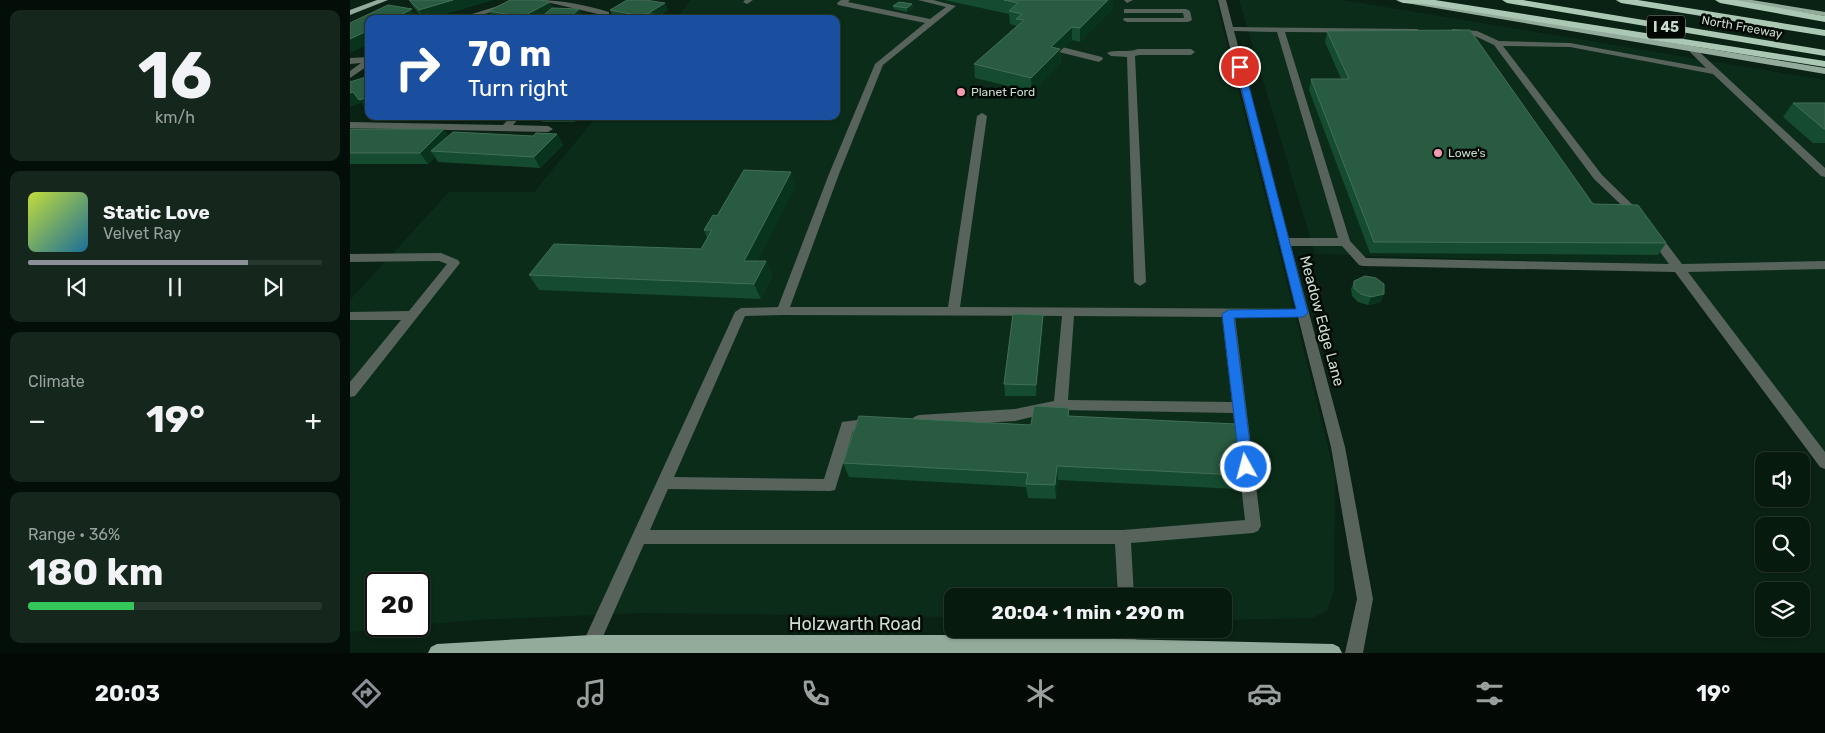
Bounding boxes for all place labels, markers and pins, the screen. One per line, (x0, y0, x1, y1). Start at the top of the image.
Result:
pin (1219, 46, 1261, 88)
place label: Planet Ford (971, 85, 1035, 99)
marker: Planet Ford (955, 86, 967, 98)
place label: Lowe's (1448, 146, 1486, 160)
marker: Lowe's (1432, 147, 1444, 159)

